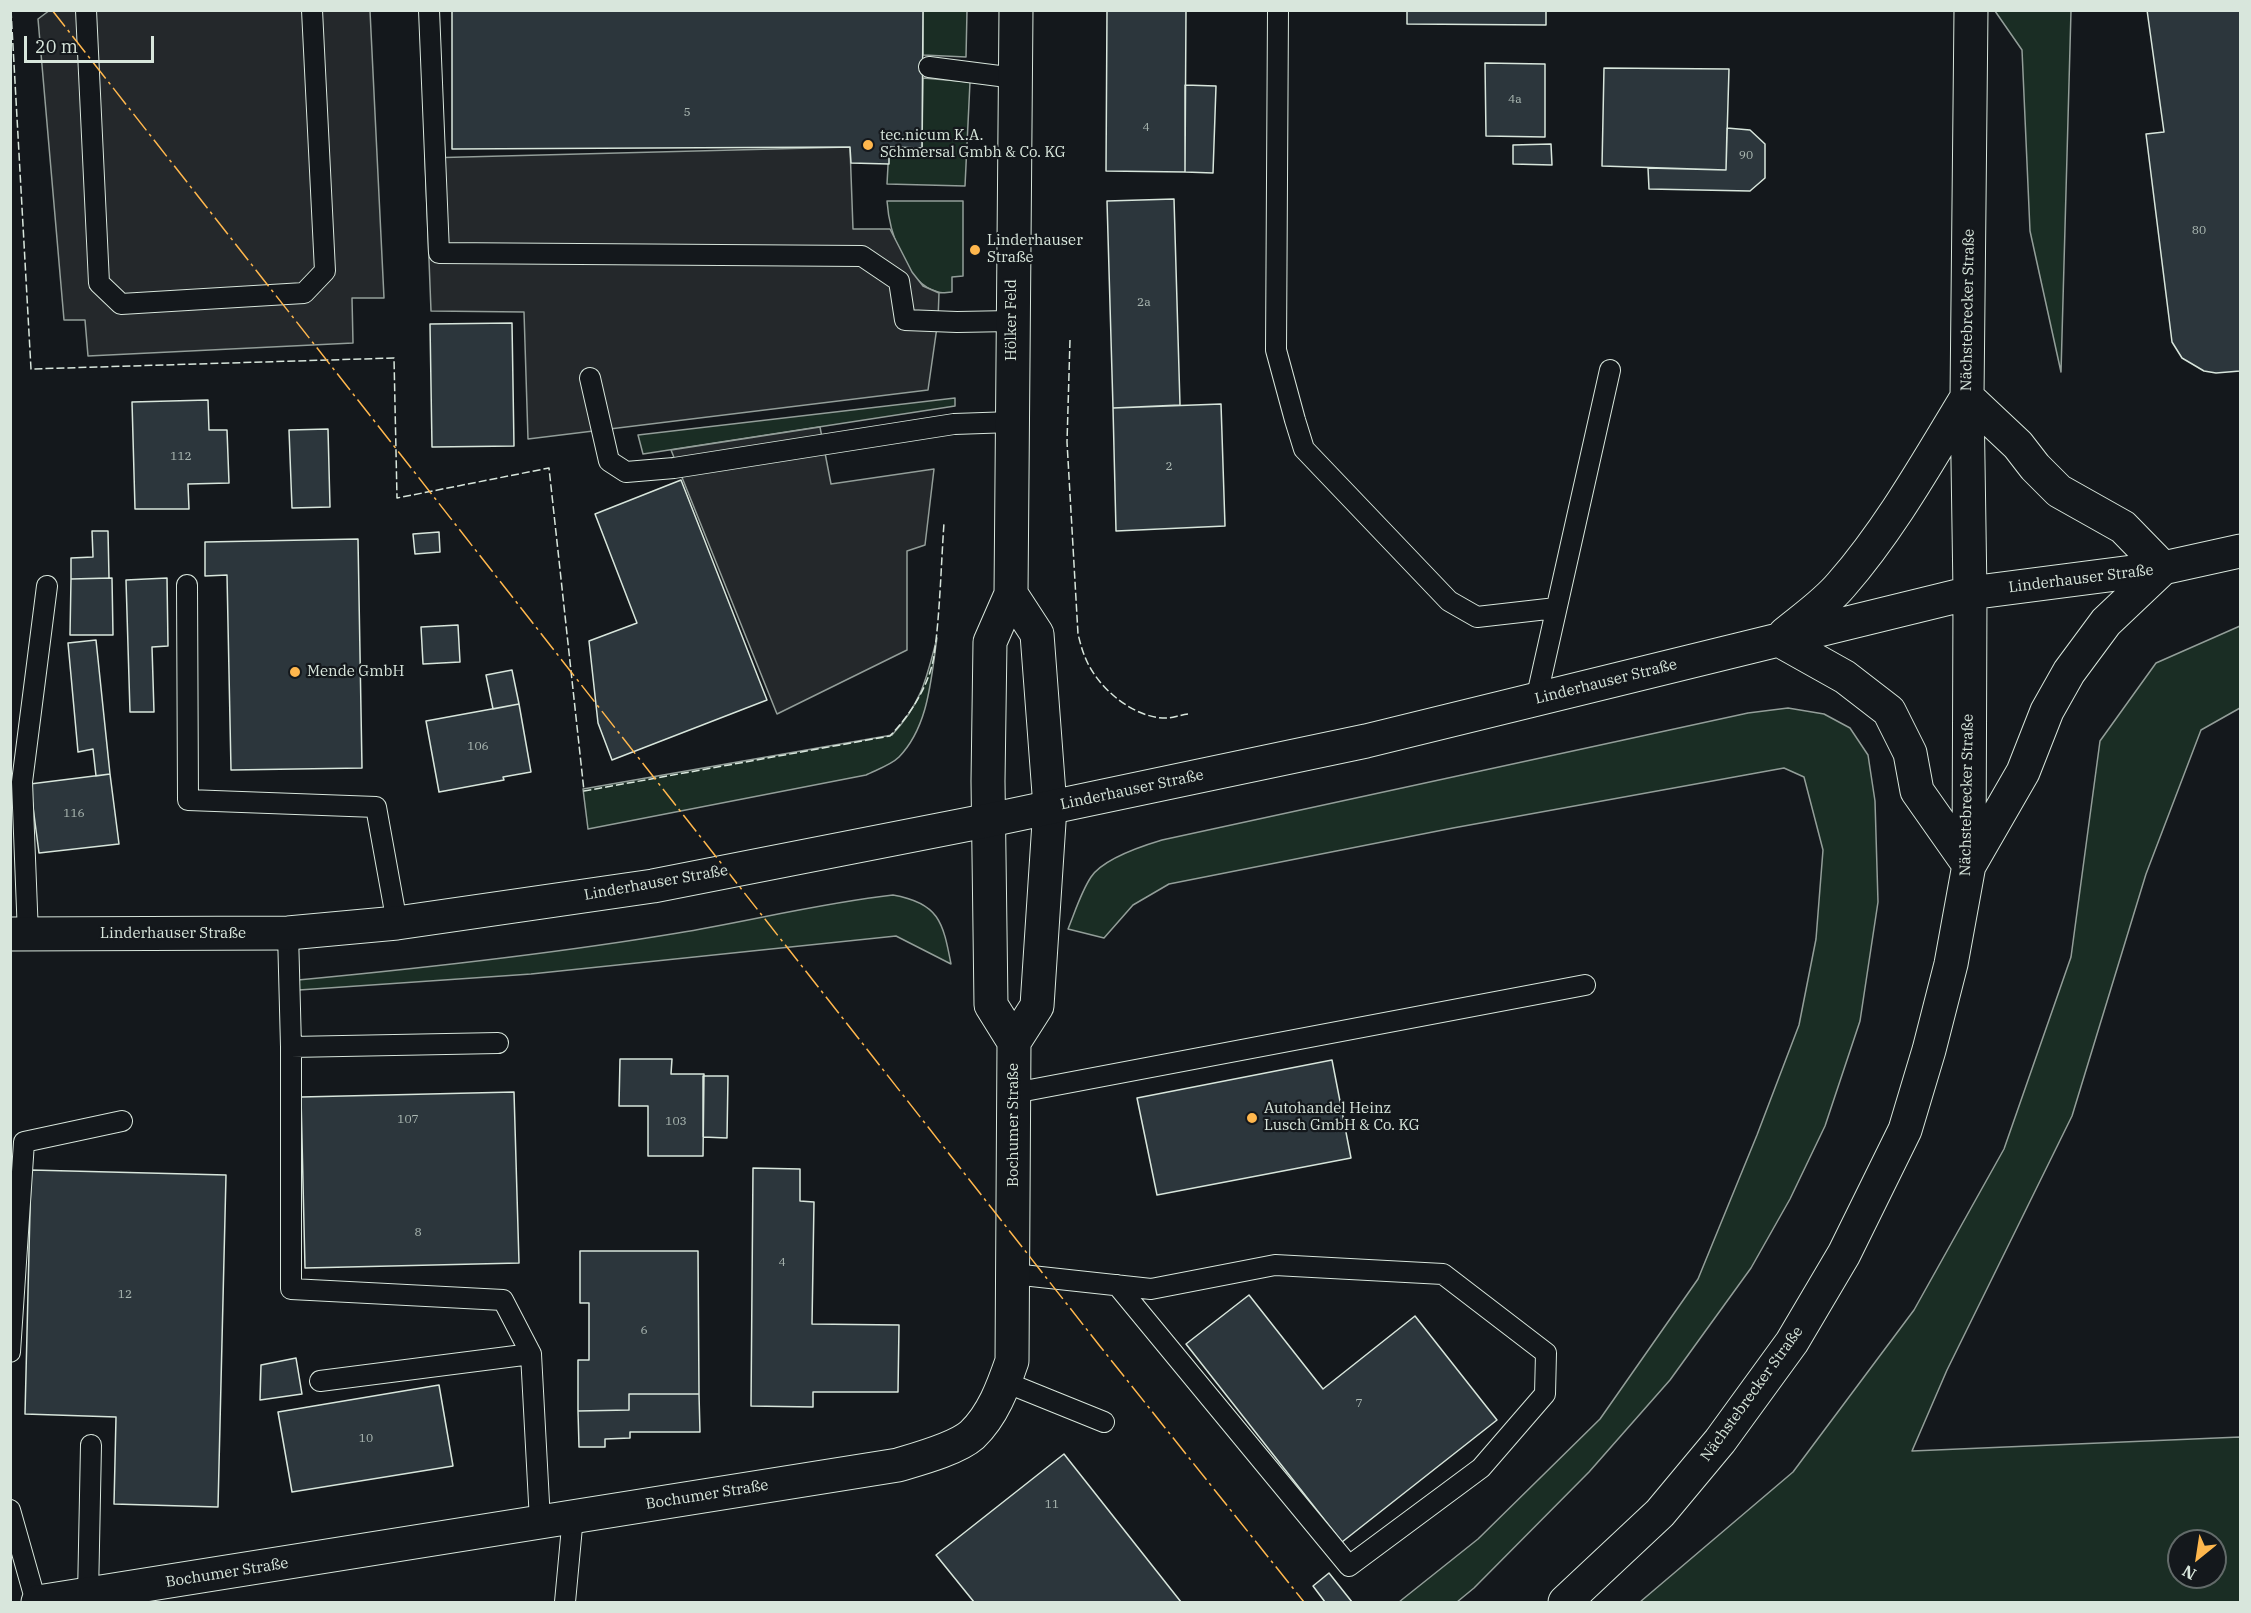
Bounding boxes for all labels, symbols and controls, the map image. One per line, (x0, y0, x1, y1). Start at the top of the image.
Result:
scale bar (27, 24, 158, 62)
text: 20 m (35, 35, 78, 58)
house number: 4a (1508, 93, 1522, 107)
house number: 5 (683, 106, 691, 120)
house number: 4 (1142, 121, 1150, 135)
place label: tec.nicum K.A. Schmersal Gmbh & Co. KG (880, 127, 1066, 162)
marker: tec.nicum K.A. Schmersal Gmbh & Co. KG (861, 138, 875, 152)
house number: 90 (1739, 149, 1753, 163)
house number: 80 (2192, 224, 2206, 238)
street label: Nächstebrecker Straße (1958, 229, 1978, 391)
place label: Linderhauser Straße (987, 232, 1083, 267)
marker: Linderhauser Straße (968, 243, 982, 257)
street label: Hölker Feld (1003, 279, 1021, 361)
house number: 2a (1137, 296, 1151, 310)
house number: 112 (170, 450, 192, 464)
house number: 2 (1165, 460, 1173, 474)
street label: Linderhauser Straße (2008, 561, 2154, 597)
street label: Linderhauser Straße (1533, 656, 1679, 708)
place label: Mende GmbH (307, 663, 404, 681)
marker: Mende GmbH (288, 665, 302, 679)
street label: Nächstebrecker Straße (1957, 714, 1977, 876)
house number: 106 (467, 740, 489, 754)
street label: Linderhauser Straße (1059, 766, 1205, 814)
house number: 116 (63, 807, 85, 821)
street label: Linderhauser Straße (583, 861, 729, 905)
street label: Linderhauser Straße (100, 925, 246, 943)
street label: Bochumer Straße (1005, 1063, 1023, 1187)
place label: Autohandel Heinz Lusch GmbH & Co. KG (1264, 1100, 1420, 1135)
marker: Autohandel Heinz Lusch GmbH & Co. KG (1245, 1111, 1259, 1125)
house number: 107 (397, 1113, 419, 1127)
house number: 103 (665, 1115, 687, 1129)
house number: 8 (414, 1226, 422, 1240)
house number: 4 (778, 1256, 786, 1270)
house number: 12 (118, 1288, 132, 1302)
street label: Nächstebrecker Straße (1697, 1323, 1807, 1465)
house number: 6 (640, 1324, 648, 1338)
house number: 7 (1355, 1397, 1363, 1411)
house number: 10 (359, 1432, 373, 1446)
street label: Bochumer Straße (644, 1476, 770, 1514)
house number: 11 (1045, 1498, 1059, 1512)
north arrow (2167, 1529, 2227, 1589)
street label: Bochumer Straße (164, 1554, 290, 1592)
text: N (2179, 1561, 2199, 1585)

